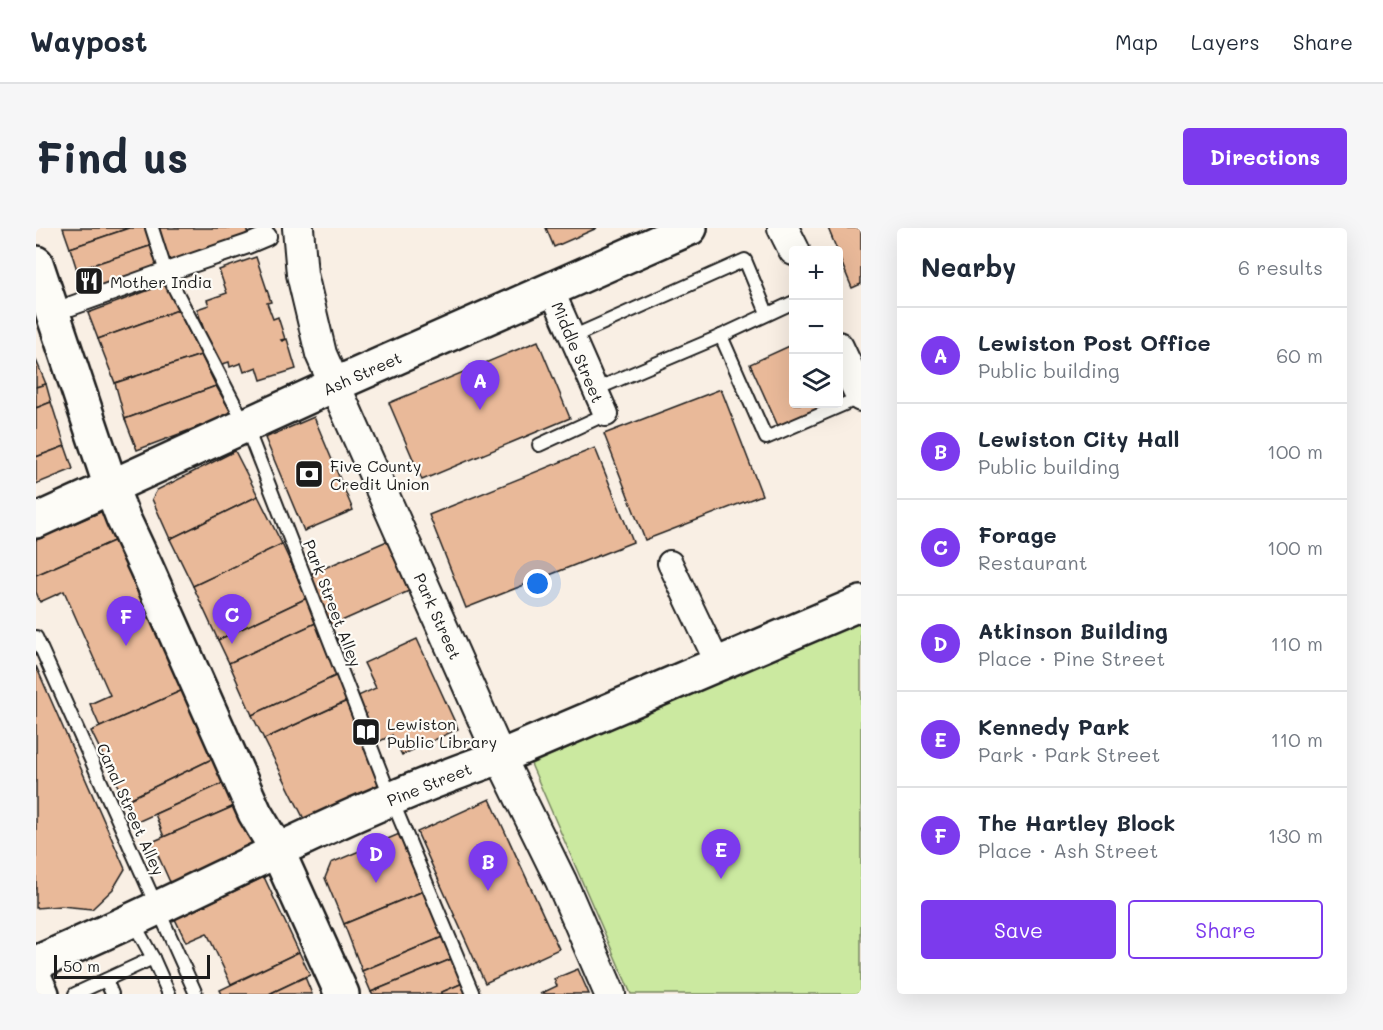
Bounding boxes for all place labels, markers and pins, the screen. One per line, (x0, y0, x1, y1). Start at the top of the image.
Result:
restaurant icon: Mother India (73, 265, 105, 297)
place label: Mother India (110, 271, 212, 292)
pin: A (460, 360, 500, 410)
place label: Five County Credit Union (330, 455, 429, 494)
bank icon: Five County Credit Union (293, 458, 325, 490)
pin: C (212, 594, 252, 644)
pin: F (106, 596, 146, 646)
place label: Lewiston Public Library (387, 713, 497, 752)
library icon: Lewiston Public Library (350, 716, 382, 748)
pin: E (702, 830, 740, 879)
pin: D (356, 834, 396, 883)
pin: B (468, 842, 508, 891)

